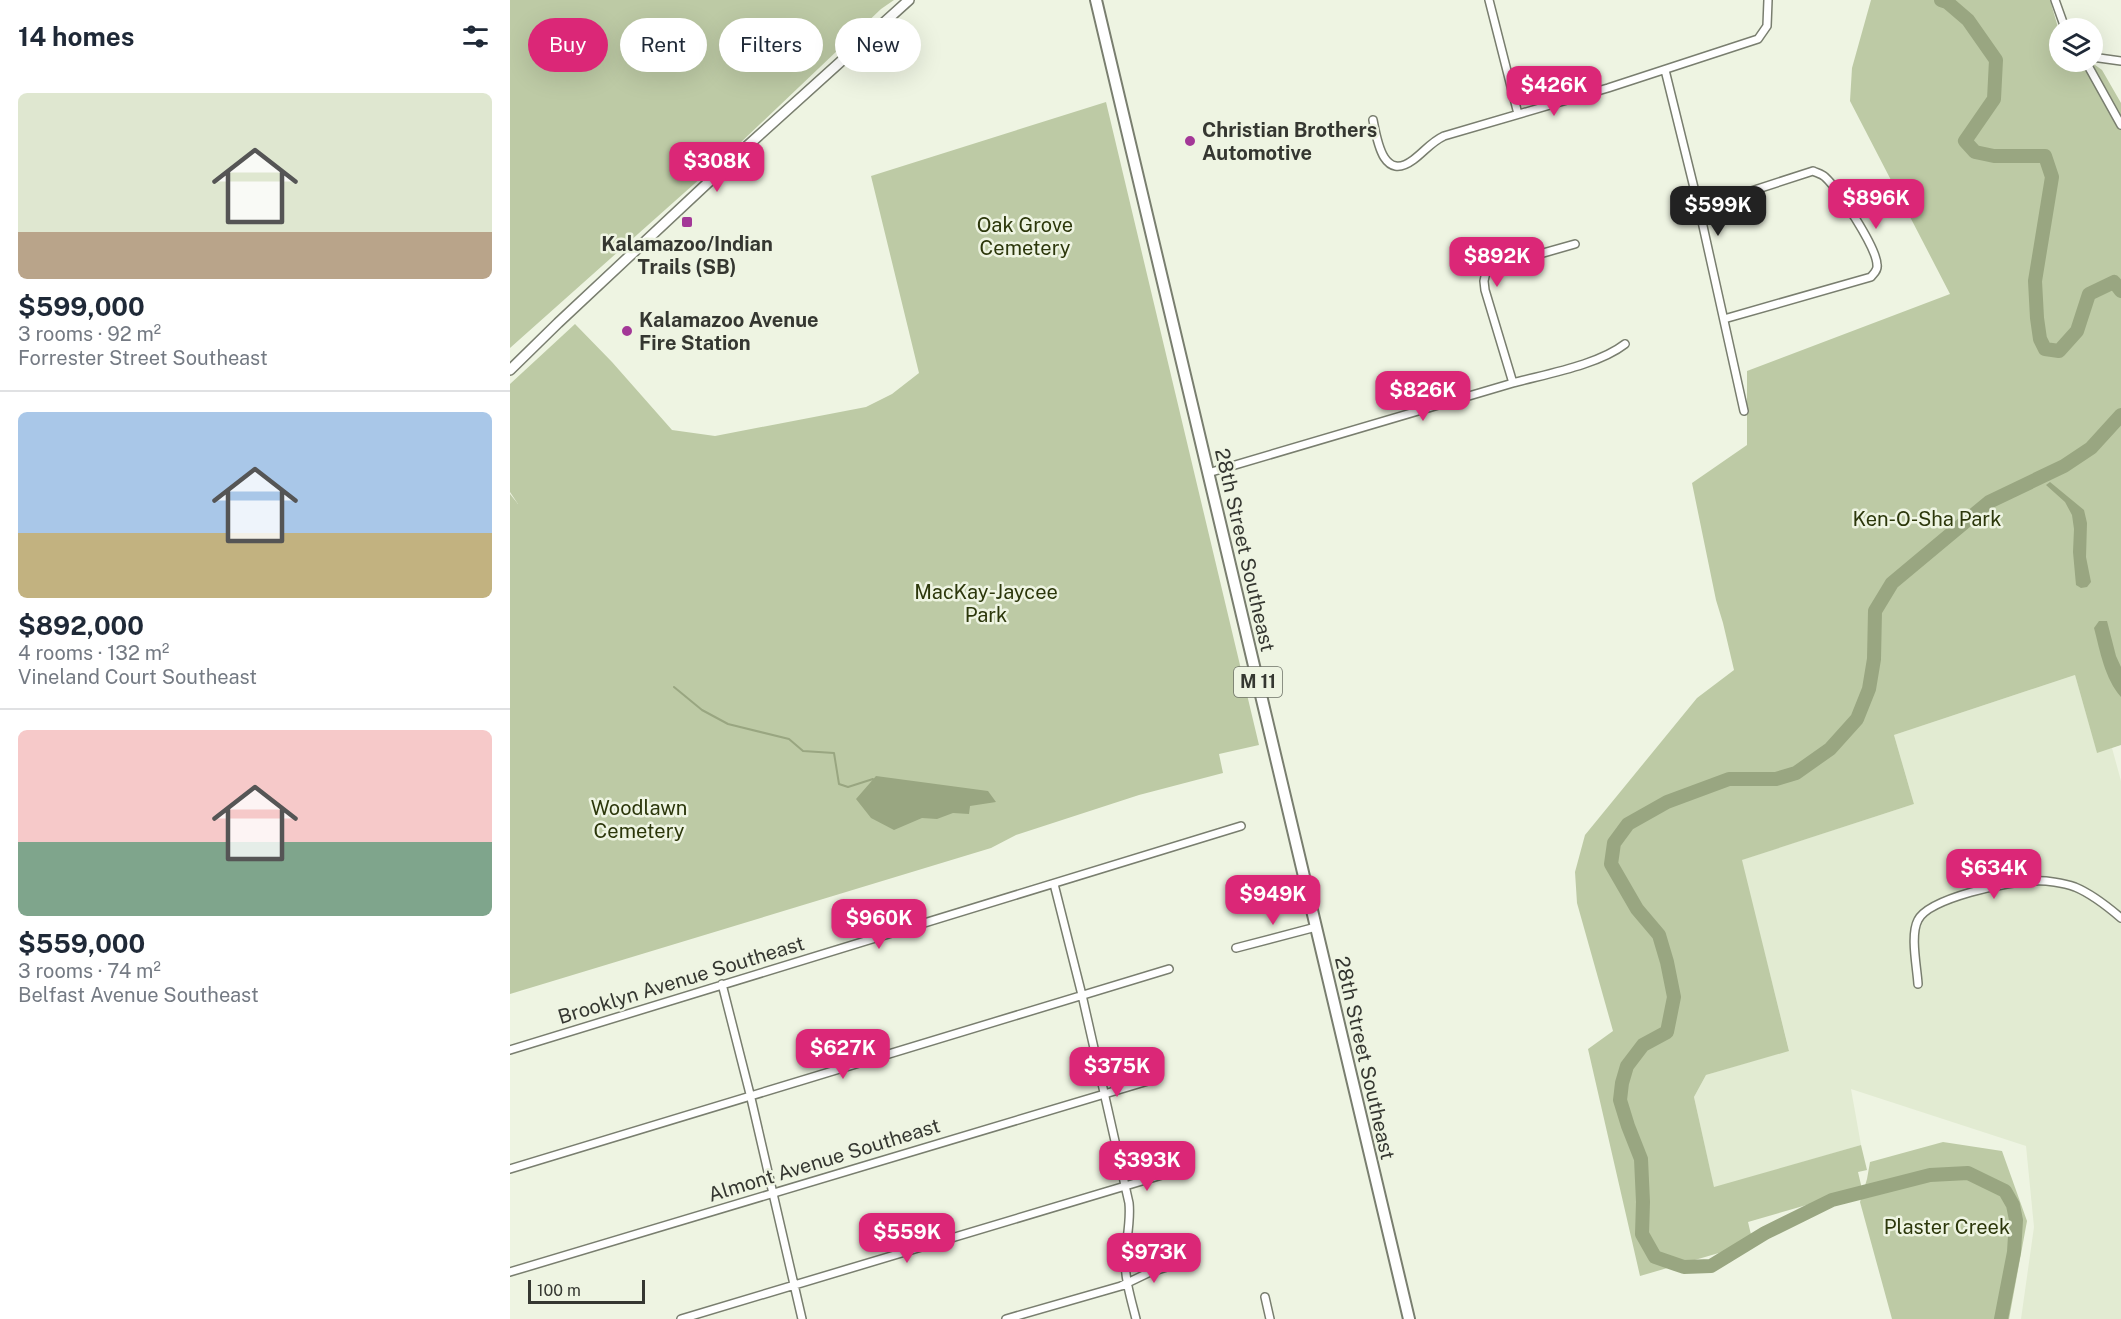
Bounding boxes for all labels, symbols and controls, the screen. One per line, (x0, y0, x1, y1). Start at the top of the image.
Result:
chip: Buy (528, 18, 608, 72)
chip: Rent (620, 18, 707, 72)
chip: Filters (719, 18, 823, 72)
chip: New (835, 18, 921, 72)
map controls (2049, 18, 2103, 72)
button: layers (2049, 18, 2103, 72)
icon: filters (459, 20, 492, 53)
text: 14 homes (18, 21, 134, 52)
pin: $426K (1512, 66, 1596, 117)
text: $426K (1521, 73, 1587, 97)
place label: Christian Brothers Automotive (1202, 118, 1377, 165)
icon: home (201, 132, 309, 240)
marker: Christian Brothers Automotive (1183, 134, 1197, 148)
pin: $308K (675, 142, 759, 193)
text: $308K (683, 149, 751, 173)
pin: $896K (1834, 179, 1918, 230)
pin: $599K (1676, 186, 1760, 237)
text: $896K (1842, 186, 1910, 210)
text: $599K (1684, 193, 1752, 217)
park label: Oak Grove Cemetery (977, 213, 1073, 260)
marker: Kalamazoo/Indian Trails (SB) (680, 215, 694, 229)
place label: Kalamazoo/Indian Trails (SB) (601, 232, 773, 279)
pin: $892K (1455, 237, 1539, 288)
text: $892K (1463, 244, 1531, 268)
text: $599,000 (18, 291, 145, 322)
place label: Kalamazoo Avenue Fire Station (639, 308, 819, 355)
text: 3 rooms · 92 m² (18, 322, 161, 346)
marker: Kalamazoo Avenue Fire Station (620, 324, 634, 338)
text: Forrester Street Southeast (18, 346, 268, 370)
pin: $826K (1381, 371, 1465, 422)
text: $826K (1389, 378, 1457, 402)
street label: 28th Street Southeast (1210, 446, 1280, 654)
icon: home (201, 451, 309, 559)
park label: Ken-O-Sha Park (1853, 507, 2001, 531)
park label: MacKay-Jaycee Park (914, 580, 1058, 627)
text: $892,000 (18, 610, 144, 641)
text: 4 rooms · 132 m² (18, 641, 169, 665)
text: Vineland Court Southeast (18, 665, 257, 689)
road number: M 11 (1234, 667, 1282, 697)
icon: home (201, 769, 309, 877)
park label: Woodlawn Cemetery (591, 796, 687, 843)
pin: $634K (1952, 849, 2036, 900)
text: $634K (1960, 856, 2028, 880)
pin: $949K (1231, 875, 1315, 926)
text: $949K (1239, 882, 1307, 906)
pin: $960K (837, 899, 921, 950)
text: $960K (845, 906, 913, 930)
text: $559,000 (18, 928, 145, 959)
street label: Brooklyn Avenue Southeast (555, 931, 807, 1029)
street label: 28th Street Southeast (1330, 954, 1400, 1162)
text: 3 rooms · 74 m² (18, 959, 161, 983)
text: Belfast Avenue Southeast (18, 983, 259, 1007)
pin: $627K (801, 1029, 885, 1080)
text: $627K (810, 1036, 876, 1060)
pin: $375K (1075, 1047, 1159, 1098)
text: $375K (1084, 1054, 1150, 1078)
street label: Almont Avenue Southeast (705, 1113, 943, 1207)
pin: $393K (1105, 1141, 1189, 1192)
text: $393K (1113, 1148, 1181, 1172)
pin: $559K (865, 1213, 949, 1264)
park label: Plaster Creek (1884, 1215, 2010, 1239)
text: $559K (873, 1220, 941, 1244)
pin: $973K (1112, 1233, 1196, 1284)
text: $973K (1121, 1240, 1187, 1264)
scale bar (528, 1277, 645, 1304)
text: 100 m (537, 1281, 581, 1300)

